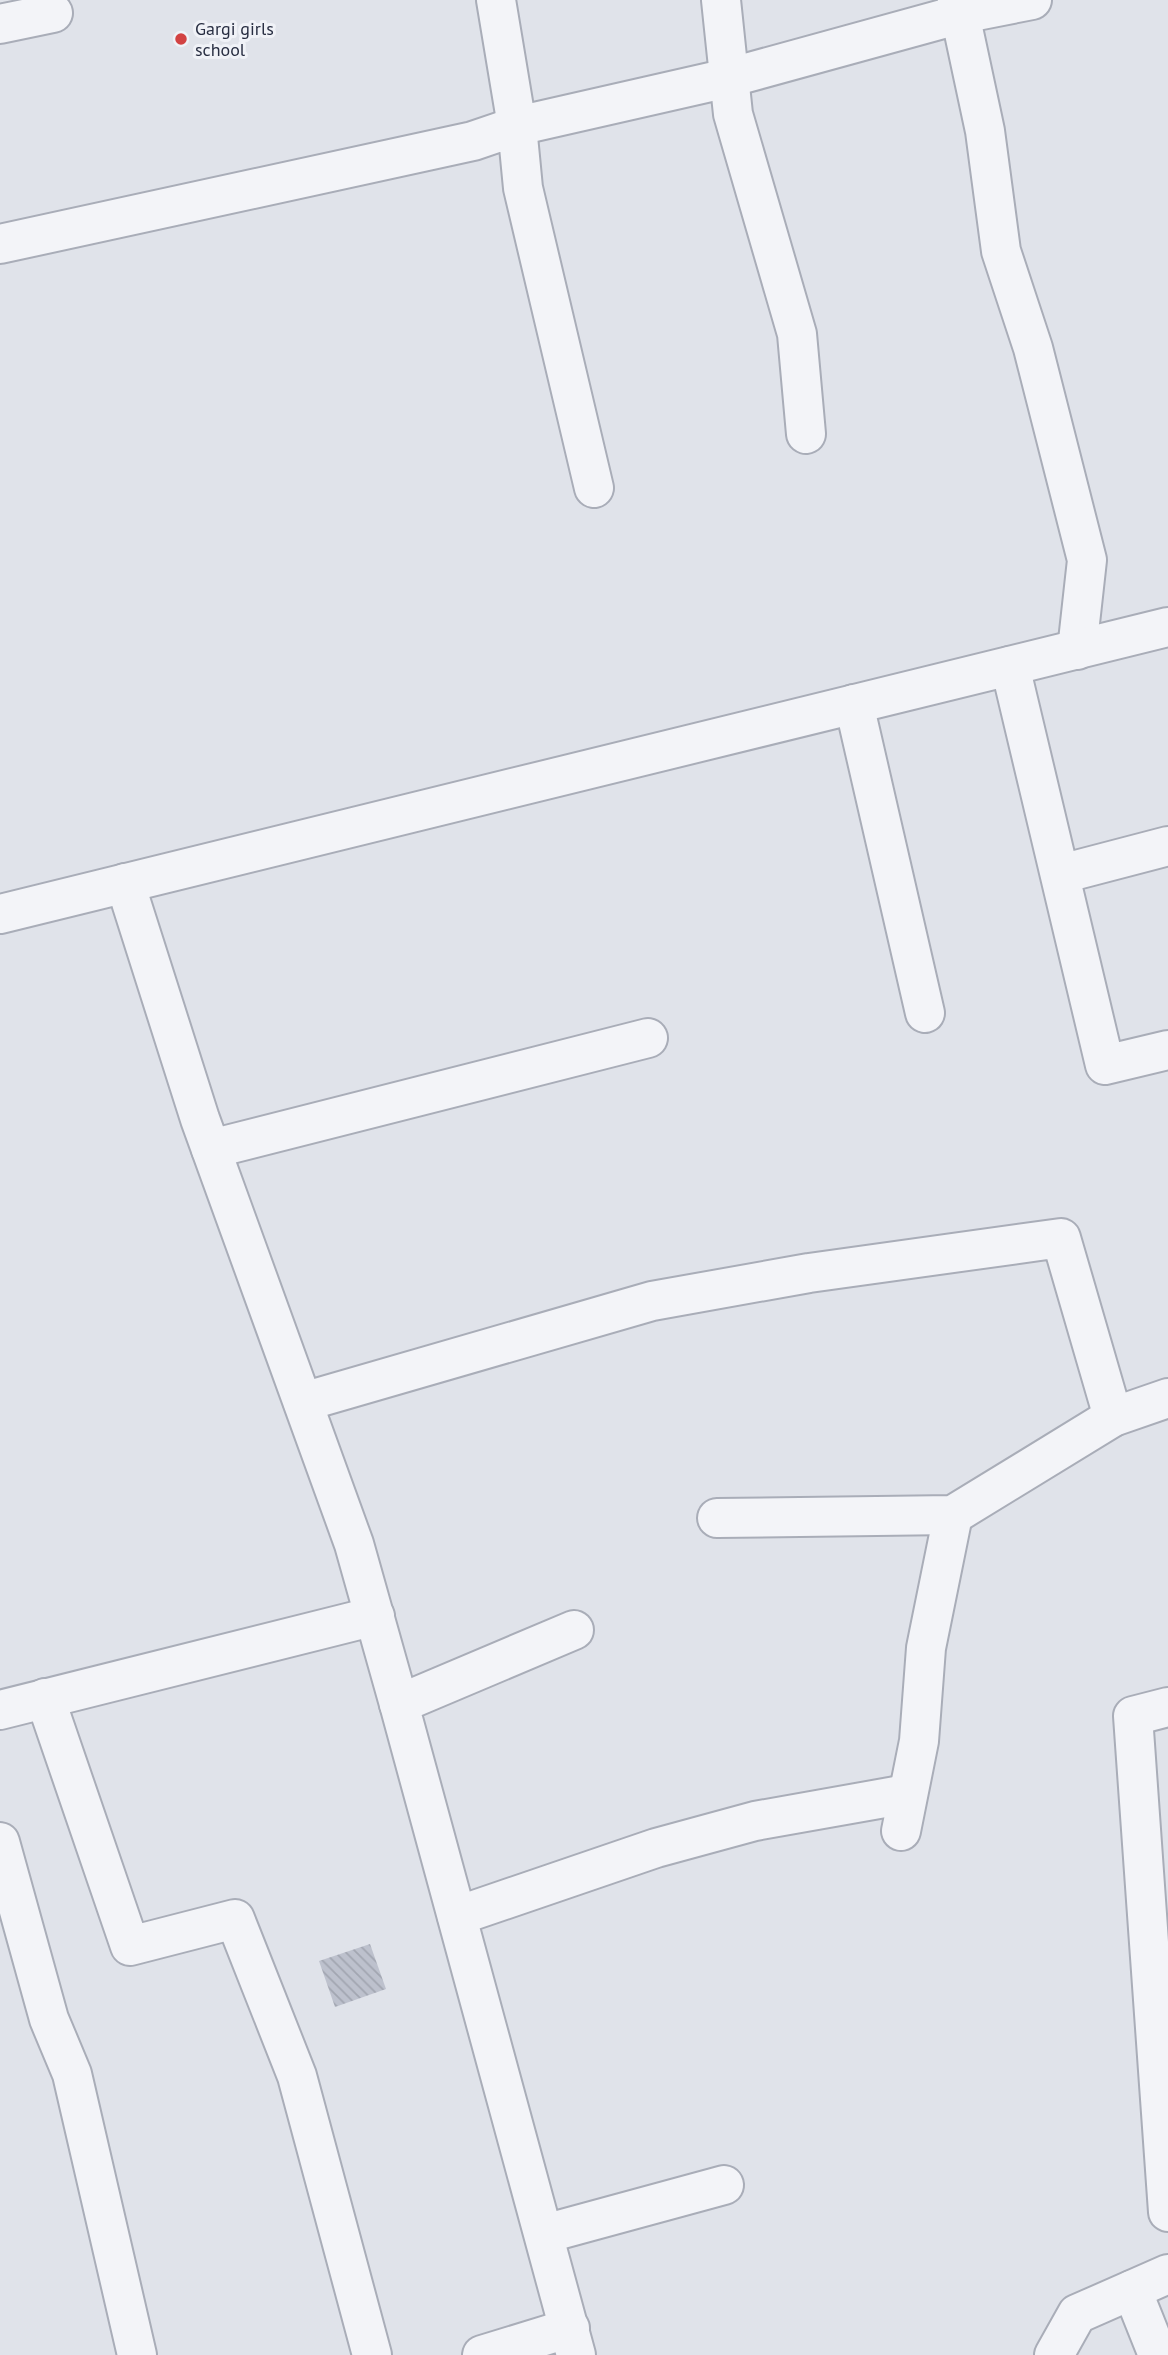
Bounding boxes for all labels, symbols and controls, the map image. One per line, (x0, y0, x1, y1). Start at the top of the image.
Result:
place label: Gargi girls school (195, 17, 274, 61)
marker: Gargi girls school (173, 31, 189, 47)

